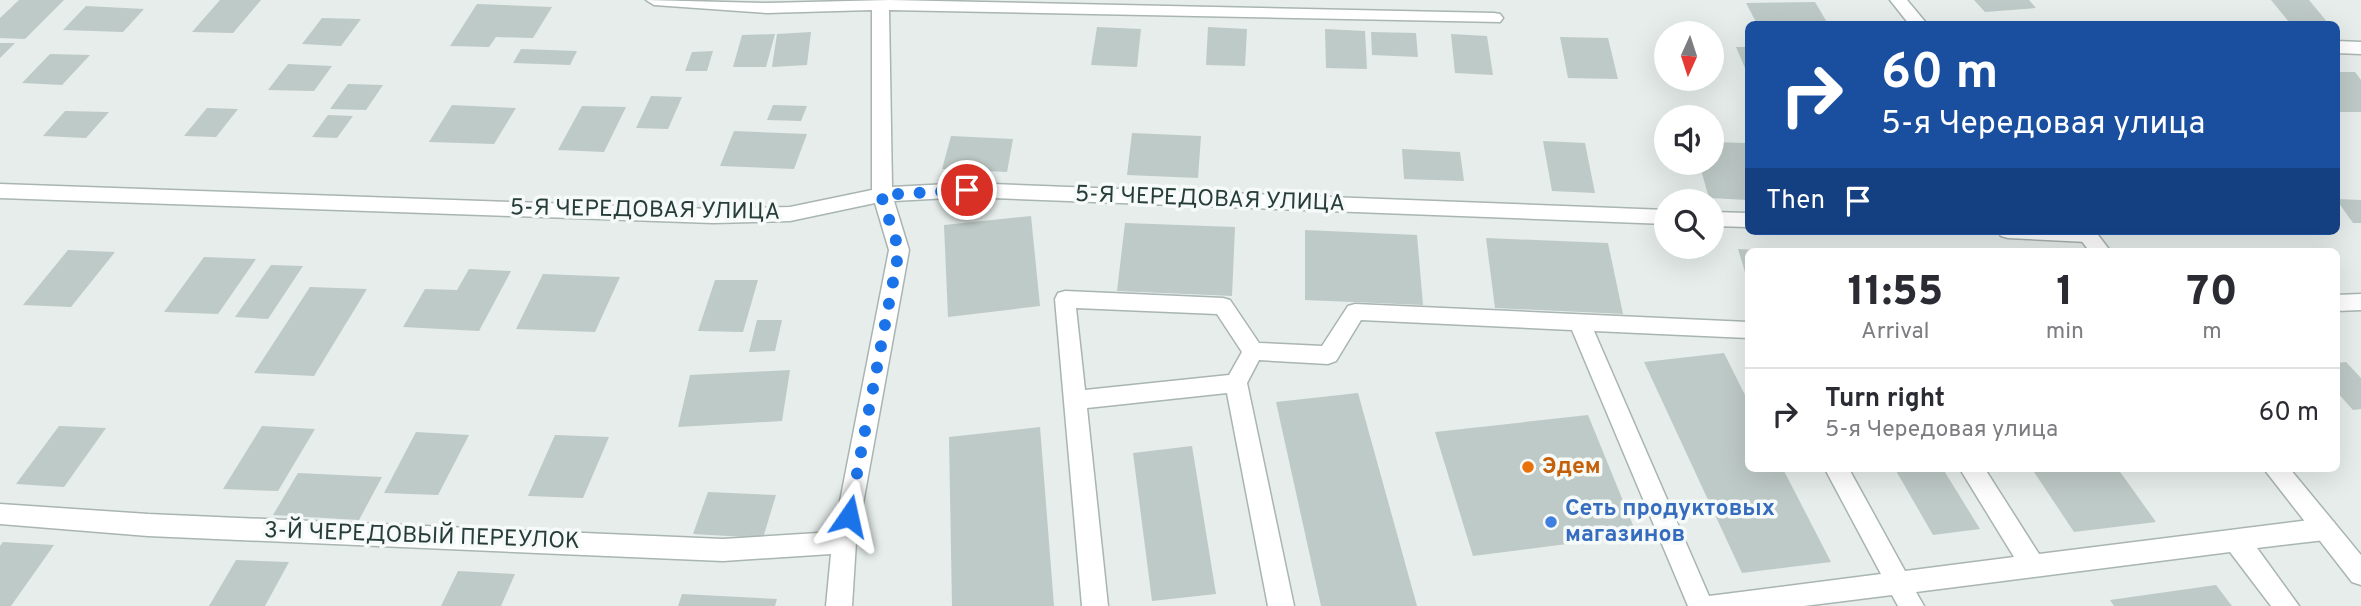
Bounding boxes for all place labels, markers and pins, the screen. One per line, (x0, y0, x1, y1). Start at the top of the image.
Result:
pin (937, 160, 997, 220)
place label: Эдем (1542, 453, 1601, 482)
marker: Эдем (1520, 459, 1536, 475)
place label: Сеть продуктовых магазинов (1565, 495, 1775, 550)
marker: Сеть продуктовых магазинов (1543, 514, 1559, 530)

